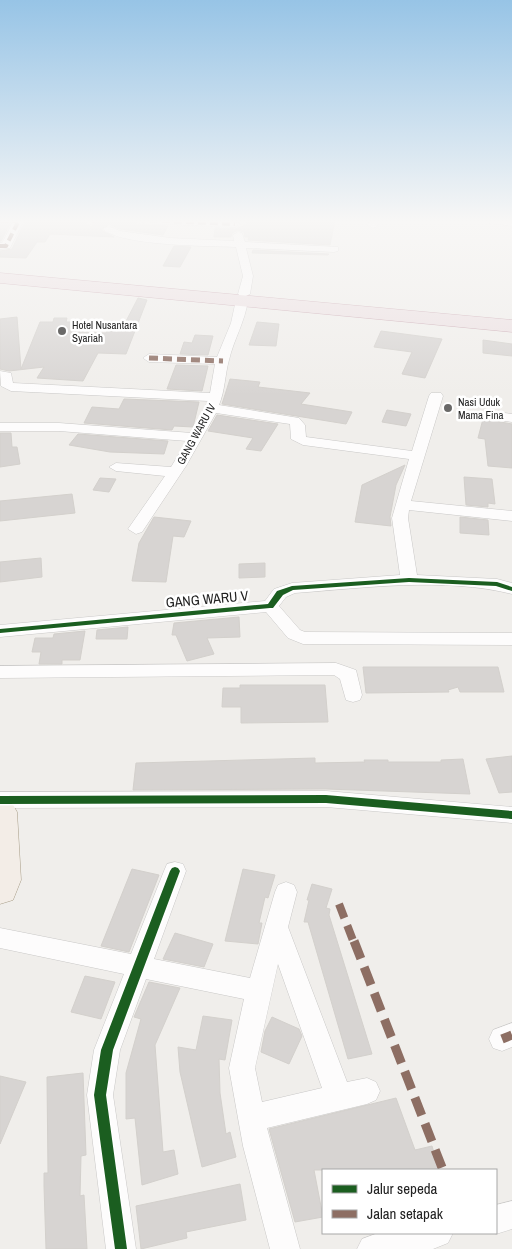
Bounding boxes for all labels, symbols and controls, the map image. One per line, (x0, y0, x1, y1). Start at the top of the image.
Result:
place label: Hotel Nusantara Syariah (72, 318, 137, 345)
marker: Hotel Nusantara Syariah (56, 325, 68, 337)
place label: Nasi Uduk Mama Fina (458, 395, 504, 422)
street label: GANG WARU IV (174, 401, 218, 467)
marker: Nasi Uduk Mama Fina (442, 402, 454, 414)
street label: GANG WARU V (165, 586, 249, 612)
legend (322, 1169, 497, 1234)
text: Jalur sepeda (367, 1178, 438, 1199)
text: Jalan setapak (367, 1203, 444, 1224)

